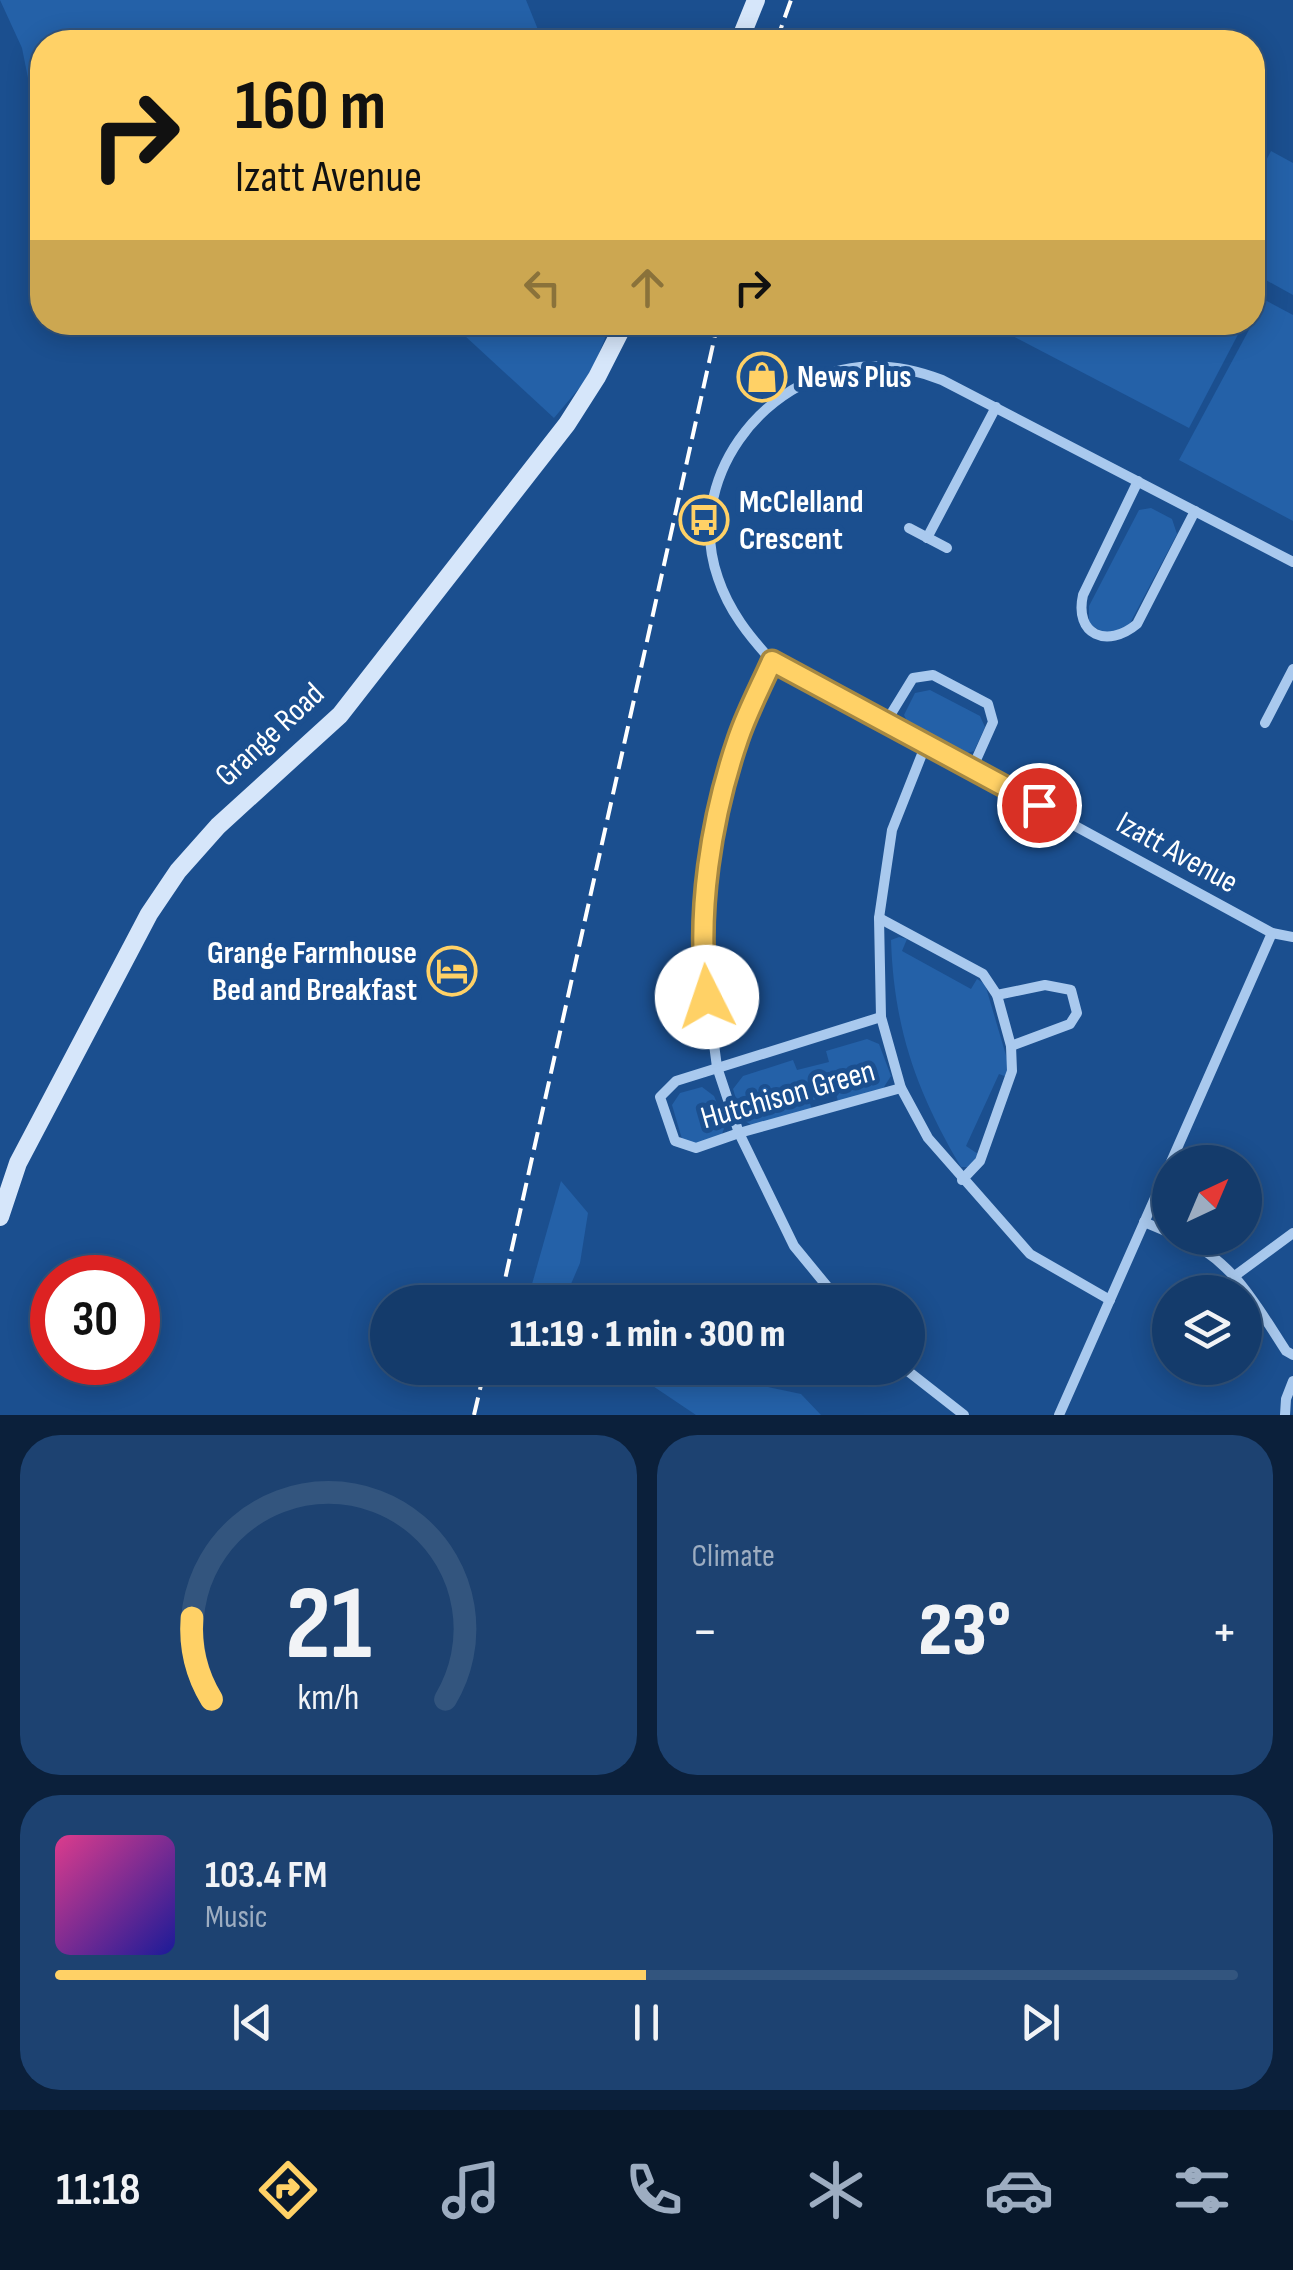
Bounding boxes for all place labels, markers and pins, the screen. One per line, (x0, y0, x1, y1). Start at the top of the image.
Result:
shop icon: News Plus (736, 351, 788, 403)
place label: News Plus (797, 358, 911, 397)
place label: McClelland Crescent (739, 483, 864, 559)
bus stop icon: McClelland Crescent (678, 494, 730, 546)
pin (997, 763, 1082, 848)
place label: Grange Farmhouse Bed and Breakfast (207, 934, 417, 1010)
hotel icon: Grange Farmhouse Bed and Breakfast (426, 945, 478, 997)

